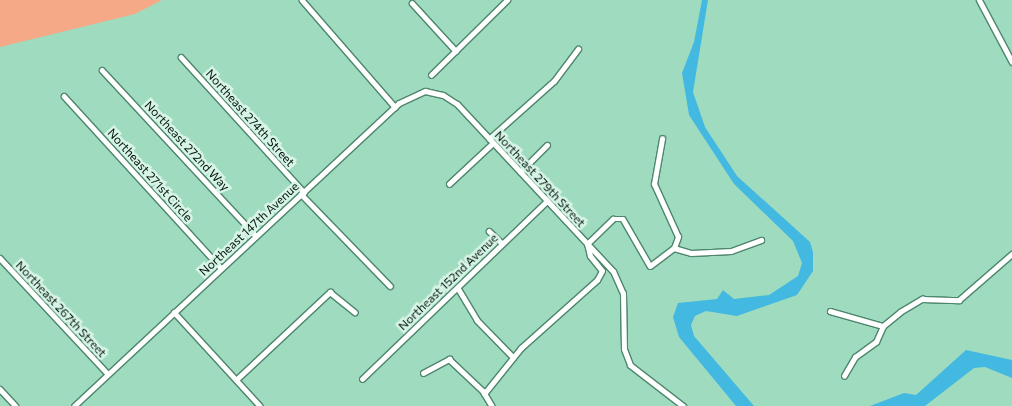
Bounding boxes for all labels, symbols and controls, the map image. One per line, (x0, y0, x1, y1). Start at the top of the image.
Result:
street label: Northeast 274th Street (203, 67, 297, 169)
street label: Northeast 272nd Way (142, 98, 232, 194)
street label: Northeast 271st Circle (105, 126, 195, 224)
street label: Northeast 279th Street (492, 128, 588, 230)
street label: Northeast 147th Avenue (196, 179, 302, 279)
street label: Northeast 152nd Avenue (395, 231, 501, 333)
street label: Northeast 267th Street (13, 258, 109, 360)

